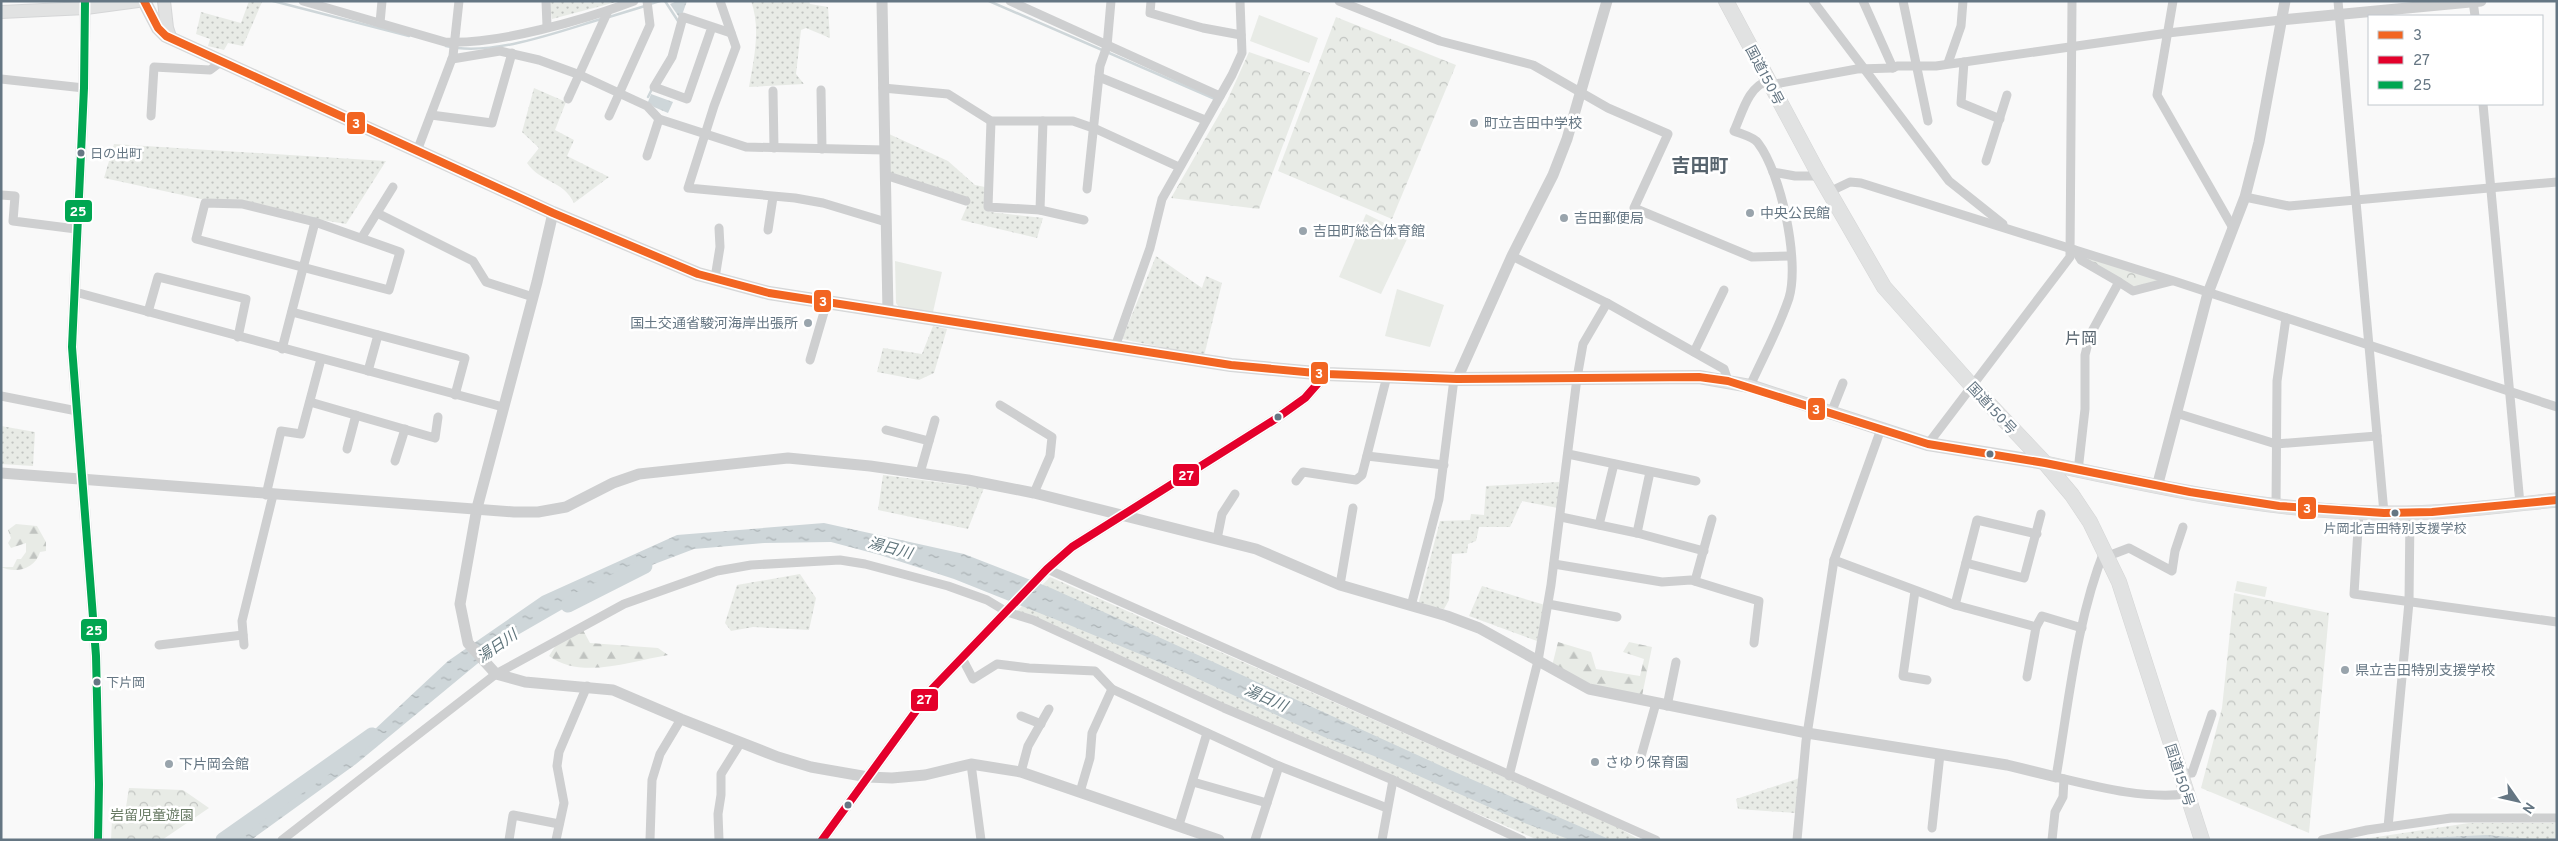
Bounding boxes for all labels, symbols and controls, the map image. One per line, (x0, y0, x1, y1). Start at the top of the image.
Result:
legend (2368, 15, 2543, 105)
text: 3 (2413, 27, 2422, 46)
street label: 国道150号 (1741, 43, 1786, 108)
text: 27 (2413, 52, 2430, 71)
text: 25 (2413, 77, 2432, 96)
line badge: 3 (346, 111, 366, 135)
text: 3 (352, 116, 360, 133)
place label: 町立吉田中学校 (1484, 116, 1582, 133)
marker: 町立吉田中学校 (1468, 117, 1480, 129)
place label: 日の出町 (90, 147, 142, 163)
marker: 日の出町 (76, 148, 86, 158)
district label: 吉田町 (1671, 155, 1729, 179)
line badge: 25 (64, 199, 93, 223)
text: 25 (69, 204, 87, 221)
place label: 中央公民館 (1760, 206, 1830, 223)
marker: 中央公民館 (1744, 207, 1756, 219)
place label: 吉田郵便局 (1574, 211, 1644, 228)
marker: 吉田郵便局 (1558, 212, 1570, 224)
place label: 吉田町総合体育館 (1313, 224, 1425, 241)
marker: 吉田町総合体育館 (1297, 225, 1309, 237)
line badge: 3 (813, 289, 832, 313)
text: 3 (819, 294, 827, 311)
place label: 国土交通省駿河海岸出張所 (630, 316, 798, 333)
marker: 国土交通省駿河海岸出張所 (802, 317, 814, 329)
district label: 片岡 (2065, 330, 2097, 350)
line badge: 3 (1310, 361, 1329, 385)
text: 3 (1315, 366, 1323, 383)
street label: 国道150号 (1963, 379, 2019, 439)
line badge: 3 (1807, 397, 1826, 421)
text: 3 (1812, 402, 1820, 419)
unlabelled marker (1273, 412, 1283, 422)
unlabelled marker (1985, 449, 1995, 459)
line badge: 27 (1172, 463, 1200, 487)
text: 27 (1178, 468, 1194, 485)
line badge: 3 (2297, 496, 2317, 520)
text: 3 (2303, 501, 2311, 518)
marker: 片岡北吉田特別支援学校 (2390, 508, 2400, 518)
place label: 片岡北吉田特別支援学校 (2323, 521, 2467, 538)
water label: 湯日川 (865, 534, 916, 565)
line badge: 25 (80, 618, 108, 642)
text: 25 (85, 623, 103, 640)
water label: 湯日川 (474, 625, 523, 668)
place label: 県立吉田特別支援学校 (2355, 663, 2495, 680)
marker: 県立吉田特別支援学校 (2339, 664, 2351, 676)
place label: 下片岡 (106, 676, 145, 692)
marker: 下片岡 (92, 677, 102, 687)
water label: 湯日川 (1241, 682, 1292, 718)
line badge: 27 (910, 688, 939, 712)
text: 27 (916, 692, 932, 709)
street label: 国道150号 (2160, 742, 2197, 809)
place label: さゆり保育園 (1605, 755, 1689, 772)
marker: さゆり保育園 (1589, 756, 1601, 768)
place label: 下片岡会館 (179, 757, 249, 774)
marker: 下片岡会館 (163, 758, 175, 770)
north arrow (2493, 776, 2543, 826)
text: N (2518, 799, 2537, 816)
unlabelled marker (843, 800, 853, 810)
park label: 岩留児童遊園 (110, 807, 194, 825)

